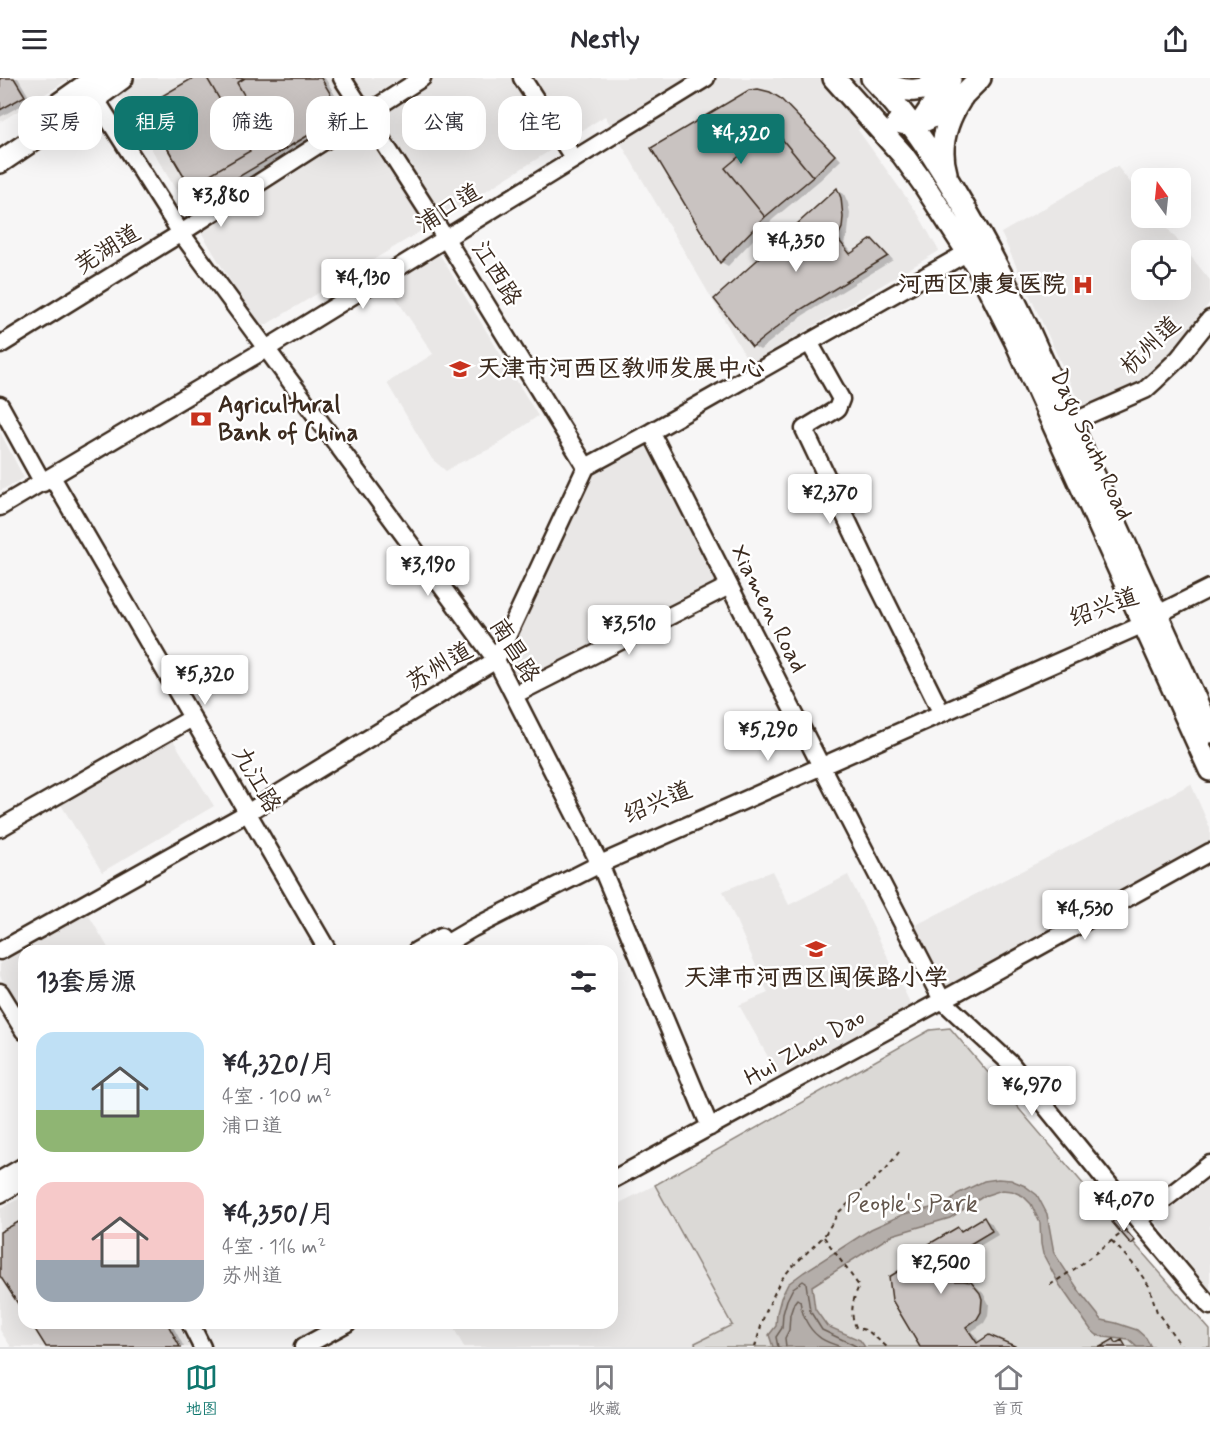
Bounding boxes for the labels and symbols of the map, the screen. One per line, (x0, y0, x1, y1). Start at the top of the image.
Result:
pin: ¥4,320 (692, 114, 790, 165)
north arrow (1131, 168, 1191, 228)
pin: ¥3,880 (172, 177, 270, 228)
street label: 浦口道 (410, 177, 488, 241)
street label: 芜湖道 (69, 218, 147, 282)
pin: ¥4,350 (747, 222, 845, 273)
street label: 江西路 (464, 235, 528, 313)
pin: ¥4,130 (314, 259, 412, 310)
place label: 河西区康复医院 (898, 270, 1066, 301)
hospital icon: 河西区康复医院 (1071, 273, 1095, 297)
street label: 杭州道 (1114, 310, 1188, 382)
place label: 天津市河西区教师发展中心 (477, 354, 765, 385)
school or university icon: 天津市河西区教师发展中心 (448, 357, 472, 381)
street label: Dagu South Road (1040, 364, 1140, 527)
place label: Agricultural Bank of China (218, 390, 358, 449)
bank icon: Agricultural Bank of China (189, 407, 213, 431)
pin: ¥2,370 (781, 474, 879, 525)
street label: Xiamen Road (722, 540, 814, 678)
pin: ¥3,190 (379, 546, 477, 597)
street label: 绍兴道 (1065, 581, 1143, 635)
pin: ¥3,510 (580, 605, 678, 656)
street label: 南昌路 (482, 612, 546, 690)
street label: 苏州道 (401, 635, 479, 699)
pin: ¥5,320 (156, 655, 254, 706)
pin: ¥5,290 (719, 711, 817, 762)
street label: 九江路 (225, 741, 287, 819)
street label: 绍兴道 (619, 775, 697, 831)
pin: ¥4,530 (1036, 890, 1134, 941)
school or university icon: 天津市河西区闽侯路小学 (804, 937, 828, 961)
place label: 天津市河西区闽侯路小学 (684, 963, 948, 994)
street label: Hui Zhou Dao (739, 1002, 871, 1094)
pin: ¥6,970 (983, 1066, 1081, 1117)
pin: ¥4,070 (1075, 1181, 1173, 1232)
park label: People's Park (846, 1189, 978, 1220)
pin: ¥2,500 (892, 1244, 990, 1295)

